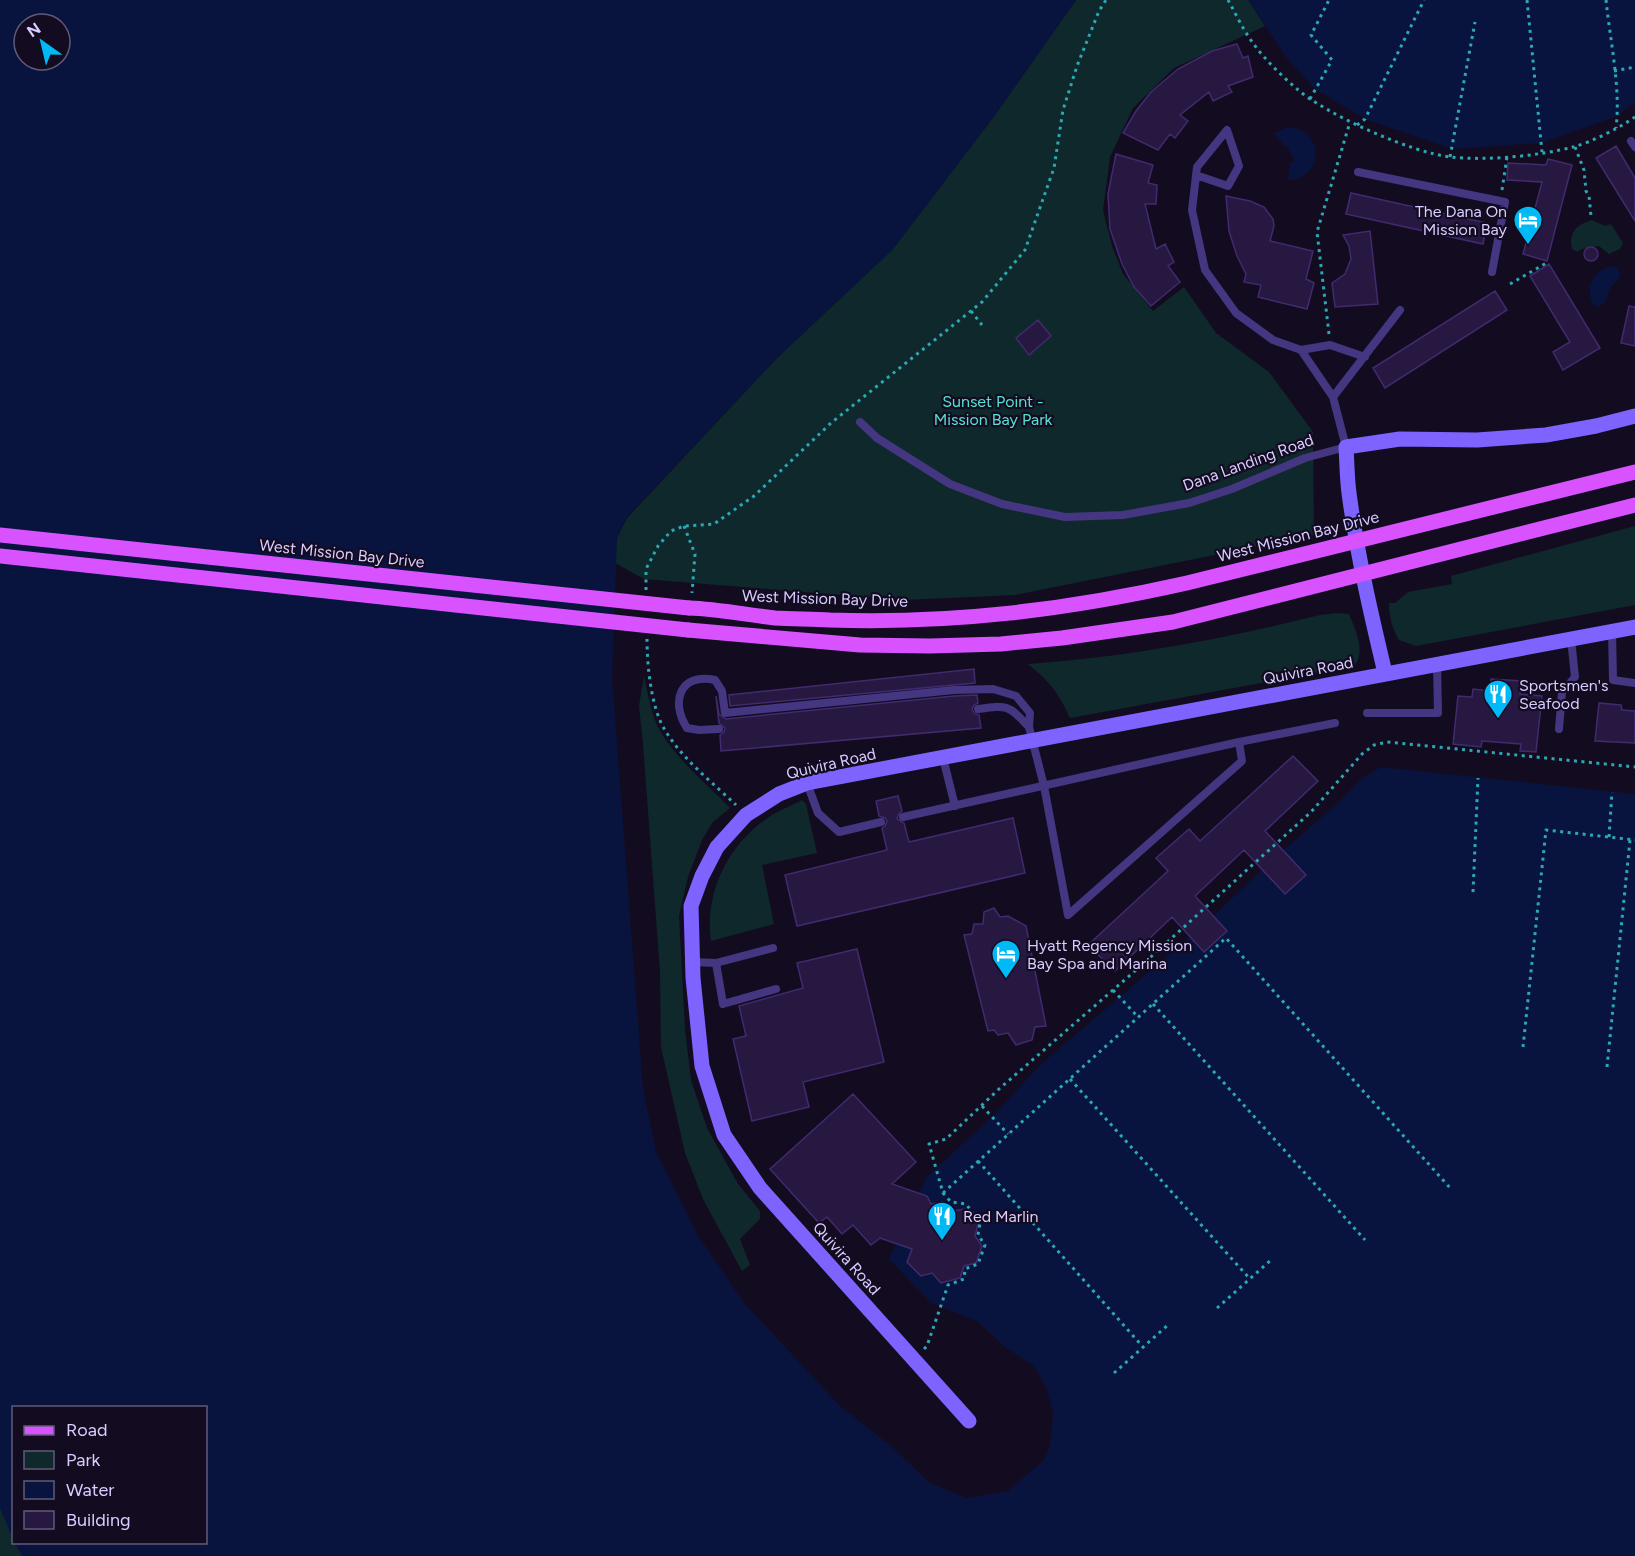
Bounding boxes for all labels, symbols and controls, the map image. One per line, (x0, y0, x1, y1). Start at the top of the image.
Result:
north arrow (12, 12, 72, 72)
text: N (23, 19, 44, 41)
place label: The Dana On Mission Bay (1415, 202, 1508, 239)
hotel icon: The Dana On Mission Bay (1512, 204, 1544, 246)
park label: Sunset Point - Mission Bay Park (934, 392, 1053, 429)
street label: Dana Landing Road (1180, 430, 1316, 495)
street label: West Mission Bay Drive (1215, 507, 1381, 566)
street label: West Mission Bay Drive (258, 535, 426, 572)
street label: West Mission Bay Drive (742, 586, 909, 611)
street label: Quivira Road (1261, 652, 1355, 689)
place label: Sportsmen's Seafood (1519, 676, 1608, 713)
restaurant icon: Sportsmen's Seafood (1482, 678, 1514, 720)
street label: Quivira Road (784, 744, 878, 783)
place label: Hyatt Regency Mission Bay Spa and Marina (1027, 936, 1192, 973)
hotel icon: Hyatt Regency Mission Bay Spa and Marina (990, 938, 1022, 980)
restaurant icon: Red Marlin (926, 1200, 958, 1242)
place label: Red Marlin (963, 1207, 1038, 1226)
street label: Quivira Road (809, 1218, 884, 1299)
legend (12, 1406, 207, 1544)
text: Road (66, 1419, 107, 1441)
text: Park (66, 1449, 101, 1471)
text: Water (66, 1479, 114, 1501)
text: Building (66, 1509, 131, 1531)

